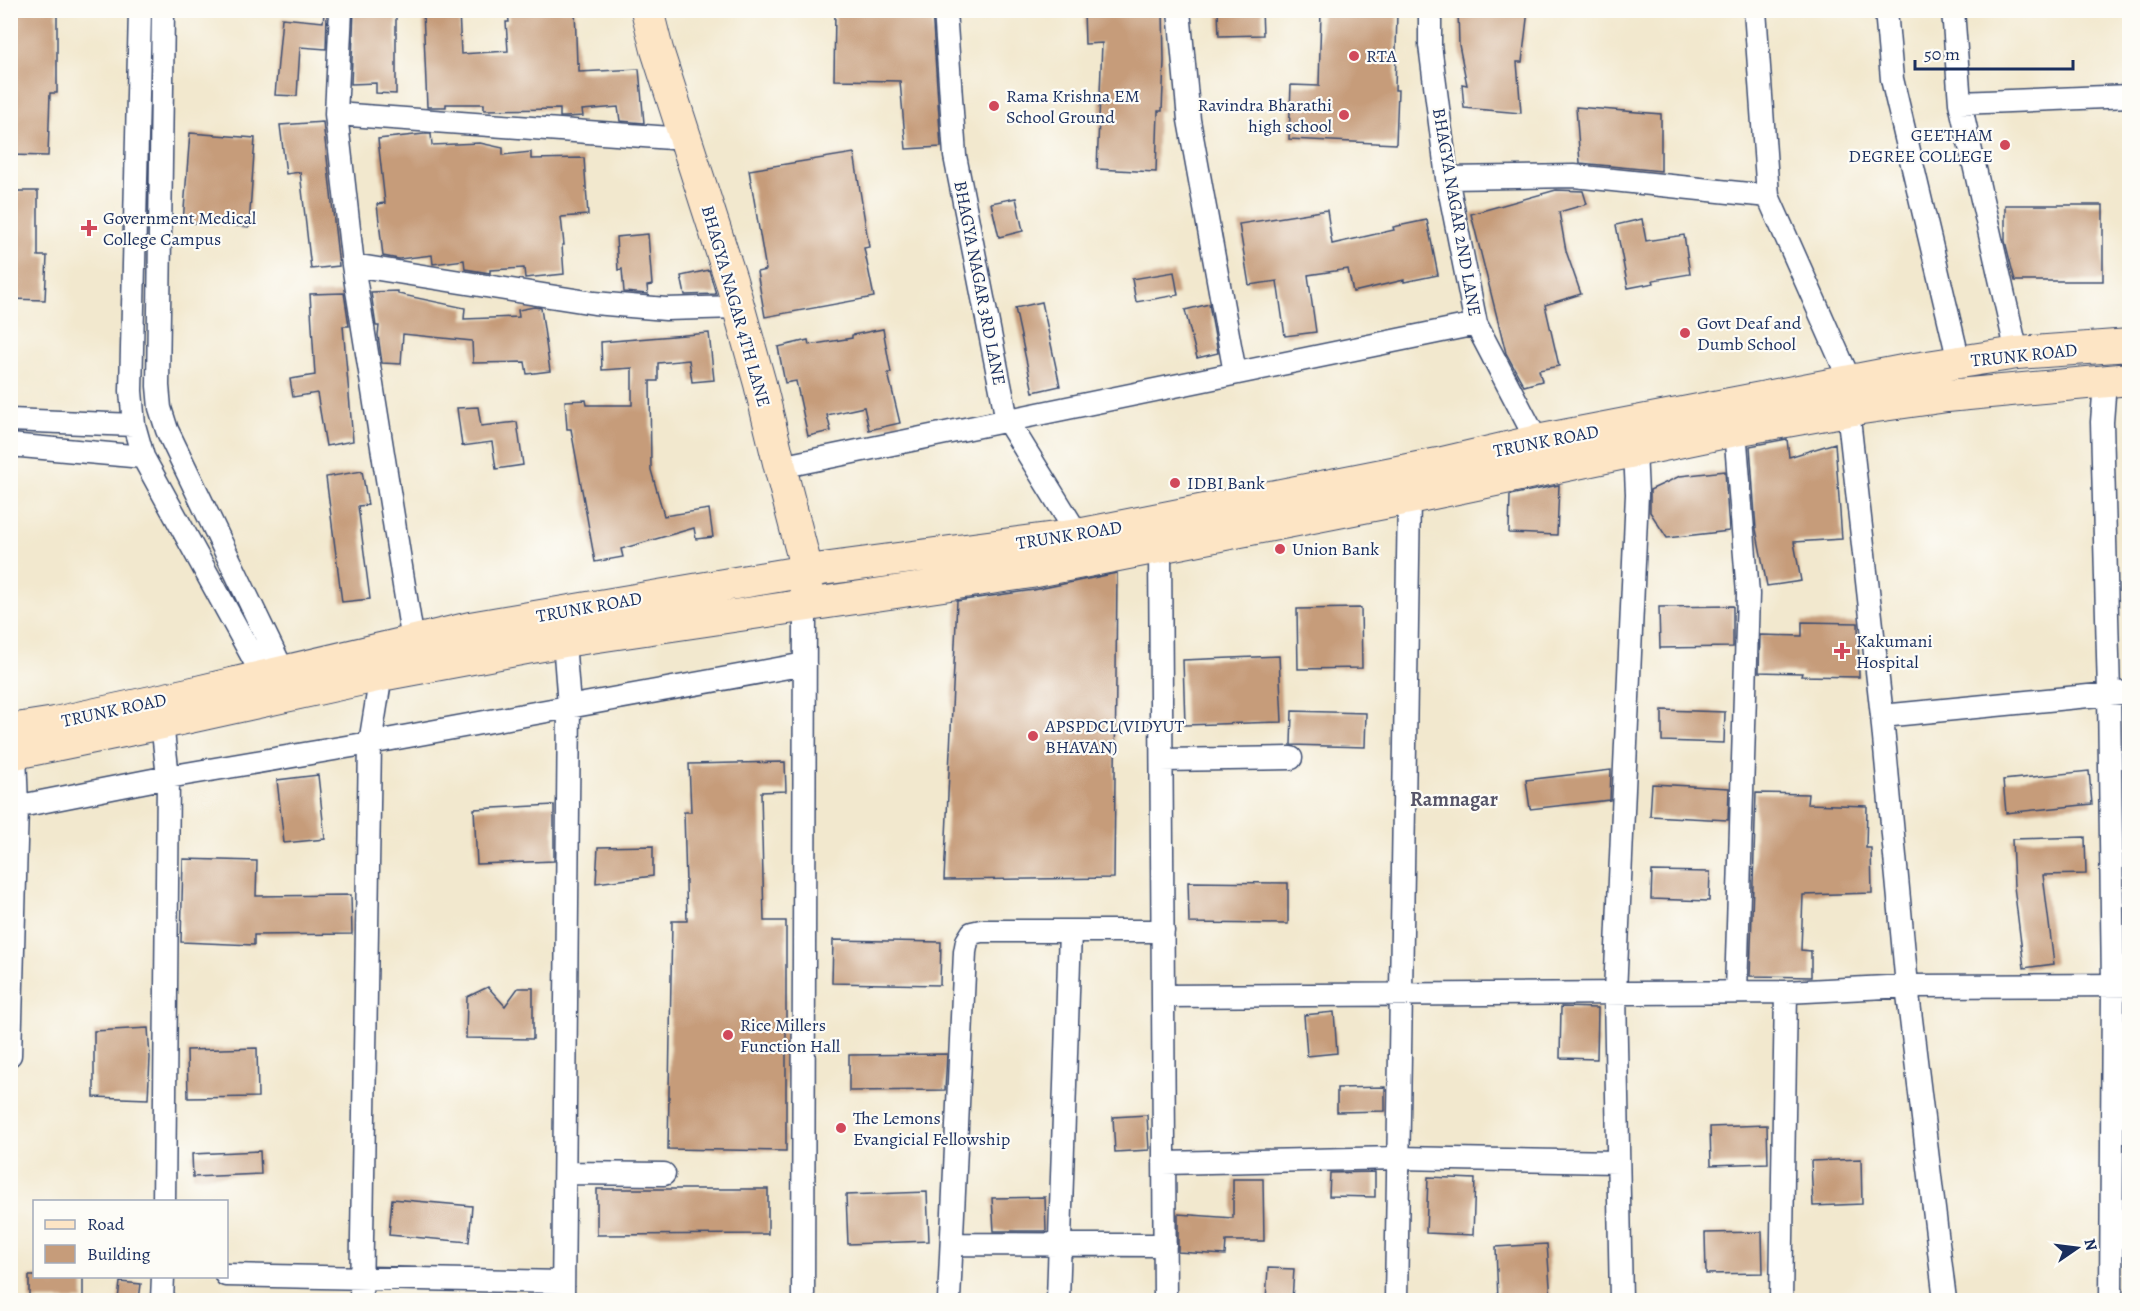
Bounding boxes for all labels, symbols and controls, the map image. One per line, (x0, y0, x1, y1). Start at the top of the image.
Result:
scale bar (1915, 33, 2072, 71)
text: 50 m (1924, 42, 1960, 66)
place label: RTA (1366, 44, 1397, 68)
marker: RTA (1347, 49, 1361, 63)
place label: Rama Krishna EM School Ground (1006, 84, 1140, 129)
place label: Ravindra Bharathi high school (1198, 93, 1333, 138)
marker: Rama Krishna EM School Ground (987, 99, 1001, 113)
street label: BHAGYA NAGAR 2ND LANE (1427, 106, 1487, 318)
marker: Ravindra Bharathi high school (1337, 108, 1351, 122)
place label: GEETHAM DEGREE COLLEGE (1848, 123, 1993, 168)
marker: GEETHAM DEGREE COLLEGE (1998, 138, 2012, 152)
street label: BHAGYA NAGAR 3RD LANE (948, 179, 1012, 387)
street label: BHAGYA NAGAR 4TH LANE (696, 202, 776, 410)
place label: Government Medical College Campus (103, 206, 257, 251)
marker: Government Medical College Campus (80, 219, 98, 237)
place label: Govt Deaf and Dumb School (1697, 311, 1802, 356)
marker: Govt Deaf and Dumb School (1678, 326, 1692, 340)
street label: TRUNK ROAD (1970, 337, 2078, 373)
street label: TRUNK ROAD (1491, 419, 1601, 463)
place label: IDBI Bank (1187, 471, 1265, 495)
marker: IDBI Bank (1168, 476, 1182, 490)
street label: TRUNK ROAD (1014, 515, 1124, 555)
place label: Union Bank (1292, 537, 1379, 561)
marker: Union Bank (1273, 542, 1287, 556)
street label: TRUNK ROAD (534, 586, 644, 628)
place label: Kakumani Hospital (1856, 629, 1933, 674)
marker: Kakumani Hospital (1833, 642, 1851, 660)
street label: TRUNK ROAD (59, 687, 169, 733)
place label: APSPDCL(VIDYUT BHAVAN) (1044, 714, 1185, 759)
marker: APSPDCL(VIDYUT BHAVAN) (1026, 729, 1040, 743)
district label: Ramnagar (1410, 786, 1498, 813)
place label: Rice Millers Function Hall (740, 1013, 841, 1058)
marker: Rice Millers Function Hall (721, 1028, 735, 1042)
place label: The Lemons Evangicial Fellowship (853, 1106, 1010, 1151)
marker: The Lemons Evangicial Fellowship (834, 1121, 848, 1135)
legend (33, 1200, 228, 1278)
text: Road (87, 1212, 125, 1236)
north arrow (2047, 1218, 2107, 1278)
text: N (2079, 1236, 2103, 1253)
text: Building (87, 1242, 151, 1266)

